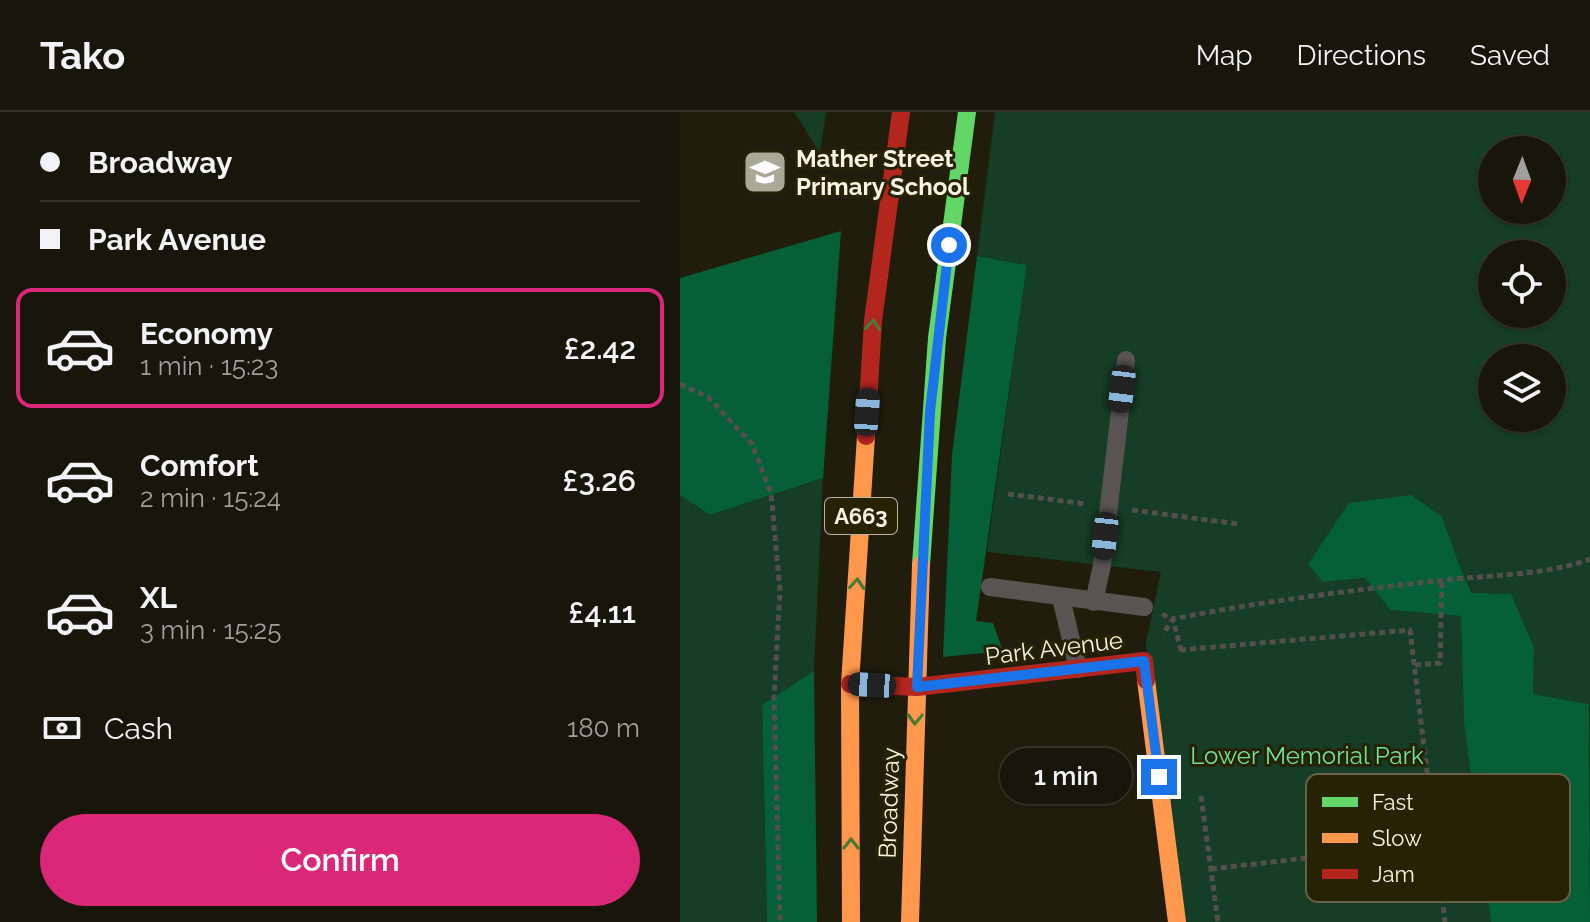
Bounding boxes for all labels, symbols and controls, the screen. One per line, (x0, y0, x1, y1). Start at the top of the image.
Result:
text: Tako (40, 33, 125, 78)
text: Map (1196, 39, 1253, 72)
text: Directions (1297, 39, 1426, 72)
text: Saved (1470, 39, 1550, 72)
north arrow (1478, 136, 1566, 224)
map controls (1478, 136, 1566, 432)
place label: Mather Street Primary School (796, 144, 970, 201)
text: Broadway (88, 145, 232, 180)
school or university icon: Mather Street Primary School (741, 148, 789, 196)
text: Park Avenue (88, 222, 266, 257)
route start (931, 227, 967, 263)
button: locate (1478, 240, 1566, 328)
icon: car (44, 312, 116, 384)
text: Economy (140, 316, 273, 351)
one-way arrow (865, 318, 882, 331)
text: £2.42 (564, 331, 636, 366)
button: layers (1478, 344, 1566, 432)
text: 1 min · 15:23 (140, 351, 278, 381)
car (1107, 364, 1137, 414)
car (853, 387, 881, 437)
icon: car (44, 444, 116, 516)
text: Comfort (140, 448, 259, 483)
text: £3.26 (563, 463, 636, 498)
text: 2 min · 15:24 (140, 483, 281, 513)
road number: A663 (825, 498, 897, 534)
car (1091, 511, 1119, 561)
icon: car (44, 576, 116, 648)
one-way arrow (848, 577, 865, 590)
text: XL (140, 580, 177, 615)
text: £4.11 (569, 595, 636, 630)
text: 3 min · 15:25 (140, 615, 281, 645)
street label: Park Avenue (983, 625, 1125, 671)
car (847, 672, 897, 698)
icon: cash (40, 706, 84, 750)
text: Cash (104, 711, 173, 746)
text: 180 m (567, 713, 640, 743)
one-way arrow (907, 713, 924, 726)
park label: Lower Memorial Park (1190, 741, 1424, 770)
street label: Broadway (873, 747, 905, 859)
callout: 1 min (999, 749, 1131, 805)
route end (1141, 759, 1177, 795)
text: 1 min (1034, 761, 1098, 791)
legend (1306, 774, 1570, 902)
text: Fast (1372, 789, 1414, 815)
button: Confirm (40, 814, 640, 906)
text: Slow (1372, 825, 1422, 851)
one-way arrow (842, 837, 860, 850)
text: Jam (1372, 861, 1415, 887)

